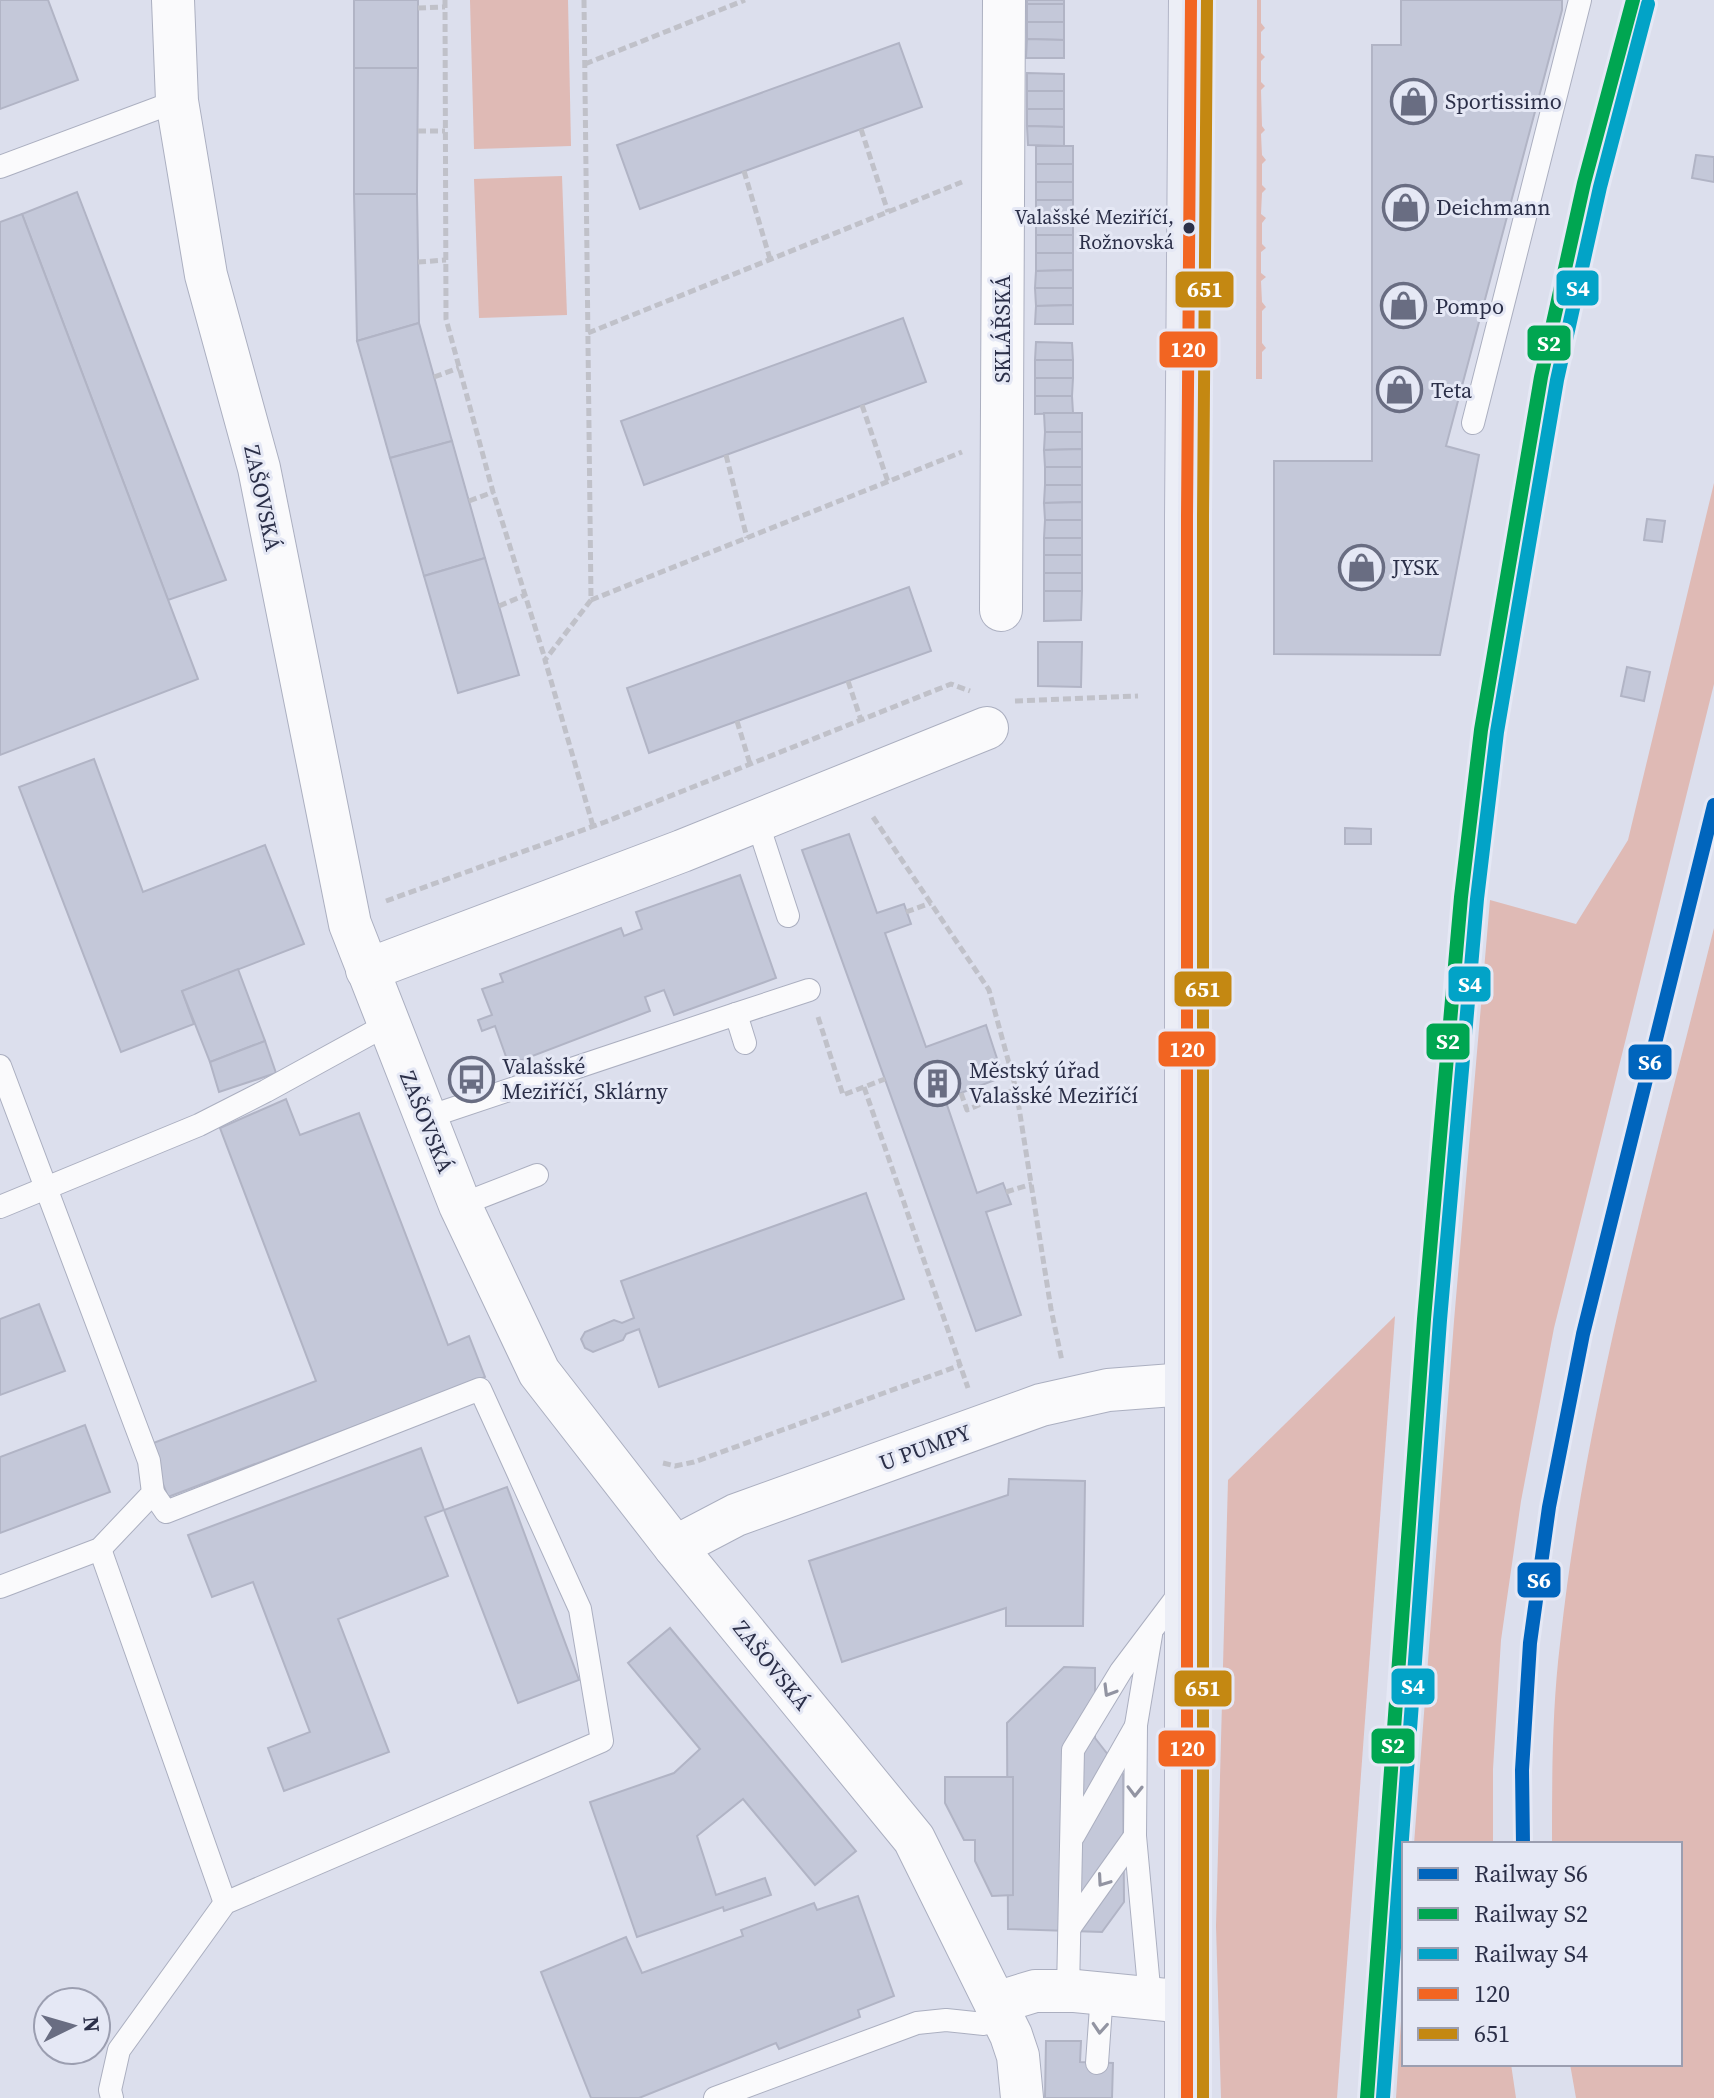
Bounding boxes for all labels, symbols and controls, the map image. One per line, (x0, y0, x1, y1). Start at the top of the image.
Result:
shop icon: Sportissimo (1390, 77, 1438, 125)
place label: Sportissimo (1445, 86, 1562, 116)
shop icon: Deichmann (1381, 183, 1429, 231)
place label: Deichmann (1436, 192, 1551, 222)
place label: Valašské Meziříčí, Rožnovská (1014, 203, 1175, 256)
marker: Valašské Meziříčí, Rožnovská (1181, 220, 1197, 236)
line badge: S4 (1555, 269, 1600, 307)
line badge: 651 (1174, 270, 1235, 309)
text: S4 (1566, 273, 1590, 303)
text: 651 (1187, 274, 1223, 304)
street label: SKLÁŘSKÁ (987, 275, 1017, 383)
shop icon: Pompo (1380, 282, 1428, 330)
place label: Pompo (1435, 291, 1504, 321)
line badge: S2 (1526, 324, 1572, 362)
text: S2 (1537, 328, 1561, 358)
line badge: 120 (1158, 330, 1219, 369)
text: 120 (1170, 334, 1206, 364)
shop icon: Teta (1376, 366, 1424, 414)
place label: Teta (1431, 375, 1473, 405)
street label: ZAŠOVSKÁ (237, 442, 289, 554)
shop icon: JYSK (1337, 543, 1385, 591)
place label: JYSK (1391, 552, 1439, 582)
line badge: S4 (1447, 965, 1492, 1003)
text: S4 (1458, 969, 1482, 999)
line badge: 651 (1173, 970, 1233, 1008)
text: 651 (1185, 974, 1221, 1004)
line badge: S2 (1425, 1022, 1471, 1061)
text: S2 (1436, 1026, 1460, 1056)
line badge: 120 (1157, 1030, 1217, 1068)
text: 120 (1169, 1034, 1205, 1064)
line badge: S6 (1627, 1043, 1673, 1081)
text: S6 (1638, 1047, 1662, 1077)
place label: Valašské Meziříčí, Sklárny (502, 1051, 669, 1106)
bus stop icon: Valašské Meziříčí, Sklárny (447, 1055, 495, 1103)
place label: Městský úřad Valašské Meziříčí (969, 1055, 1138, 1110)
building icon: Městský úřad Valašské Meziříčí (914, 1059, 962, 1107)
street label: ZAŠOVSKÁ (393, 1066, 461, 1178)
street label: U PUMPY (875, 1417, 975, 1477)
line badge: S6 (1516, 1561, 1562, 1599)
text: S6 (1527, 1565, 1551, 1595)
street label: ZAŠOVSKÁ (726, 1614, 818, 1717)
line badge: S4 (1390, 1667, 1436, 1706)
line badge: 651 (1173, 1669, 1233, 1708)
text: S4 (1401, 1671, 1425, 1701)
text: 651 (1185, 1673, 1221, 1703)
one-way arrow (1103, 1682, 1119, 1697)
line badge: S2 (1370, 1727, 1416, 1765)
line badge: 120 (1157, 1729, 1217, 1768)
text: S2 (1381, 1730, 1405, 1760)
text: 120 (1169, 1733, 1205, 1763)
one-way arrow (1127, 1785, 1144, 1798)
legend (1402, 1842, 1682, 2066)
text: Railway S6 (1474, 1857, 1588, 1890)
one-way arrow (1098, 1873, 1113, 1887)
text: Railway S2 (1474, 1897, 1588, 1930)
text: Railway S4 (1474, 1937, 1588, 1970)
text: 120 (1474, 1977, 1510, 2010)
north arrow (32, 1986, 112, 2066)
text: N (76, 2015, 108, 2034)
text: 651 (1474, 2017, 1510, 2050)
one-way arrow (1092, 2022, 1109, 2035)

